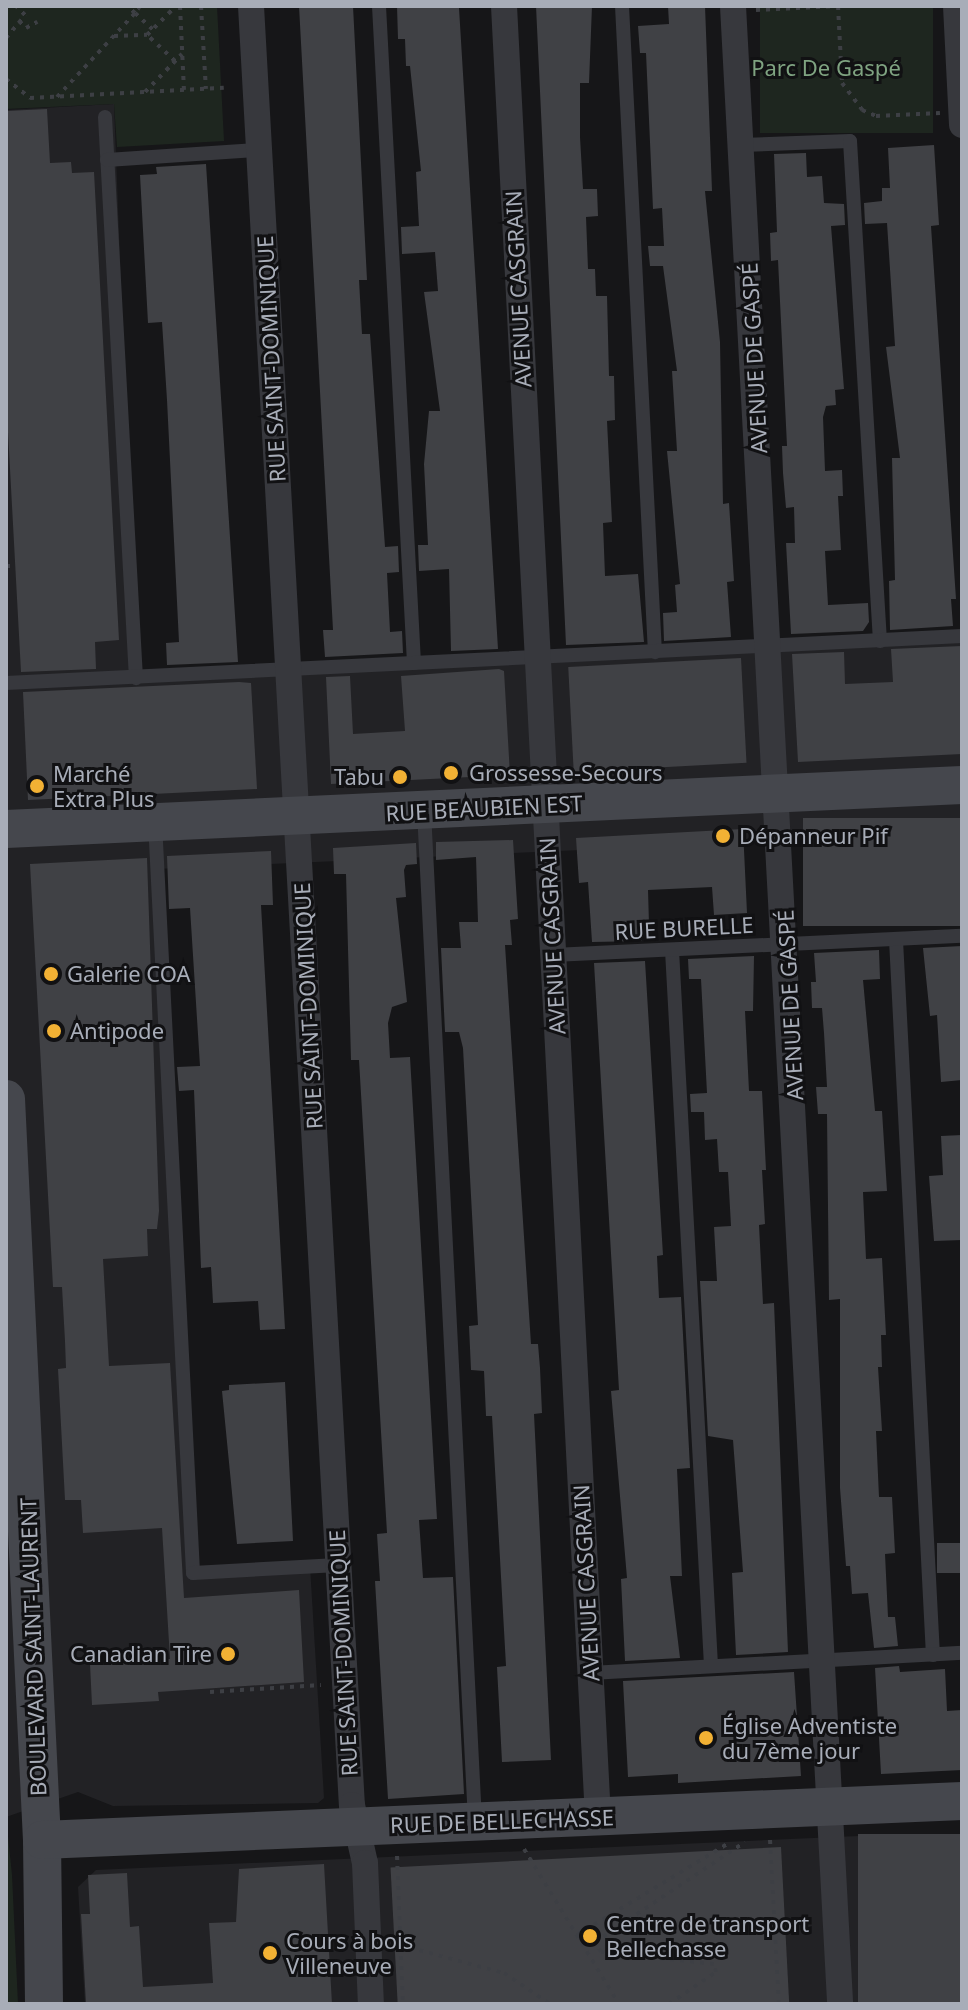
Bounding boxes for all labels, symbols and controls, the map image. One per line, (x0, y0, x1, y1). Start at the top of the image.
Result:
park label: Parc De Gaspé (751, 55, 901, 81)
street label: AVENUE CASGRAIN (500, 190, 536, 388)
street label: RUE SAINT-DOMINIQUE (251, 235, 291, 483)
street label: AVENUE DE GASPÉ (736, 262, 772, 454)
place label: Marché Extra Plus (53, 760, 155, 812)
place label: Grossesse-Secours (469, 760, 663, 786)
marker: Grossesse-Secours (440, 762, 462, 784)
place label: Tabu (334, 764, 384, 790)
marker: Tabu (391, 768, 409, 786)
marker: Marché Extra Plus (28, 777, 46, 795)
street label: RUE BEAUBIEN EST (385, 790, 583, 826)
place label: Dépanneur Pif (739, 823, 888, 849)
marker: Dépanneur Pif (714, 827, 732, 845)
street label: AVENUE CASGRAIN (534, 837, 570, 1035)
street label: RUE SAINT-DOMINIQUE (288, 882, 328, 1130)
street label: AVENUE DE GASPÉ (772, 909, 808, 1101)
street label: RUE BURELLE (614, 911, 754, 945)
place label: Galerie COA (67, 961, 191, 987)
marker: Galerie COA (42, 965, 60, 983)
place label: Antipode (70, 1018, 164, 1044)
marker: Antipode (45, 1022, 63, 1040)
street label: AVENUE CASGRAIN (568, 1484, 604, 1682)
street label: BOULEVARD SAINT-LAURENT (15, 1497, 51, 1797)
street label: RUE SAINT-DOMINIQUE (323, 1529, 363, 1777)
place label: Canadian Tire (70, 1641, 212, 1667)
marker: Canadian Tire (219, 1645, 237, 1663)
place label: Église Adventiste du 7ème jour (722, 1712, 897, 1764)
marker: Église Adventiste du 7ème jour (697, 1729, 715, 1747)
street label: RUE DE BELLECHASSE (390, 1804, 614, 1838)
place label: Centre de transport Bellechasse (606, 1910, 809, 1962)
place label: Cours à bois Villeneuve (286, 1927, 413, 1978)
marker: Centre de transport Bellechasse (581, 1927, 599, 1945)
marker: Cours à bois Villeneuve (261, 1944, 279, 1962)

